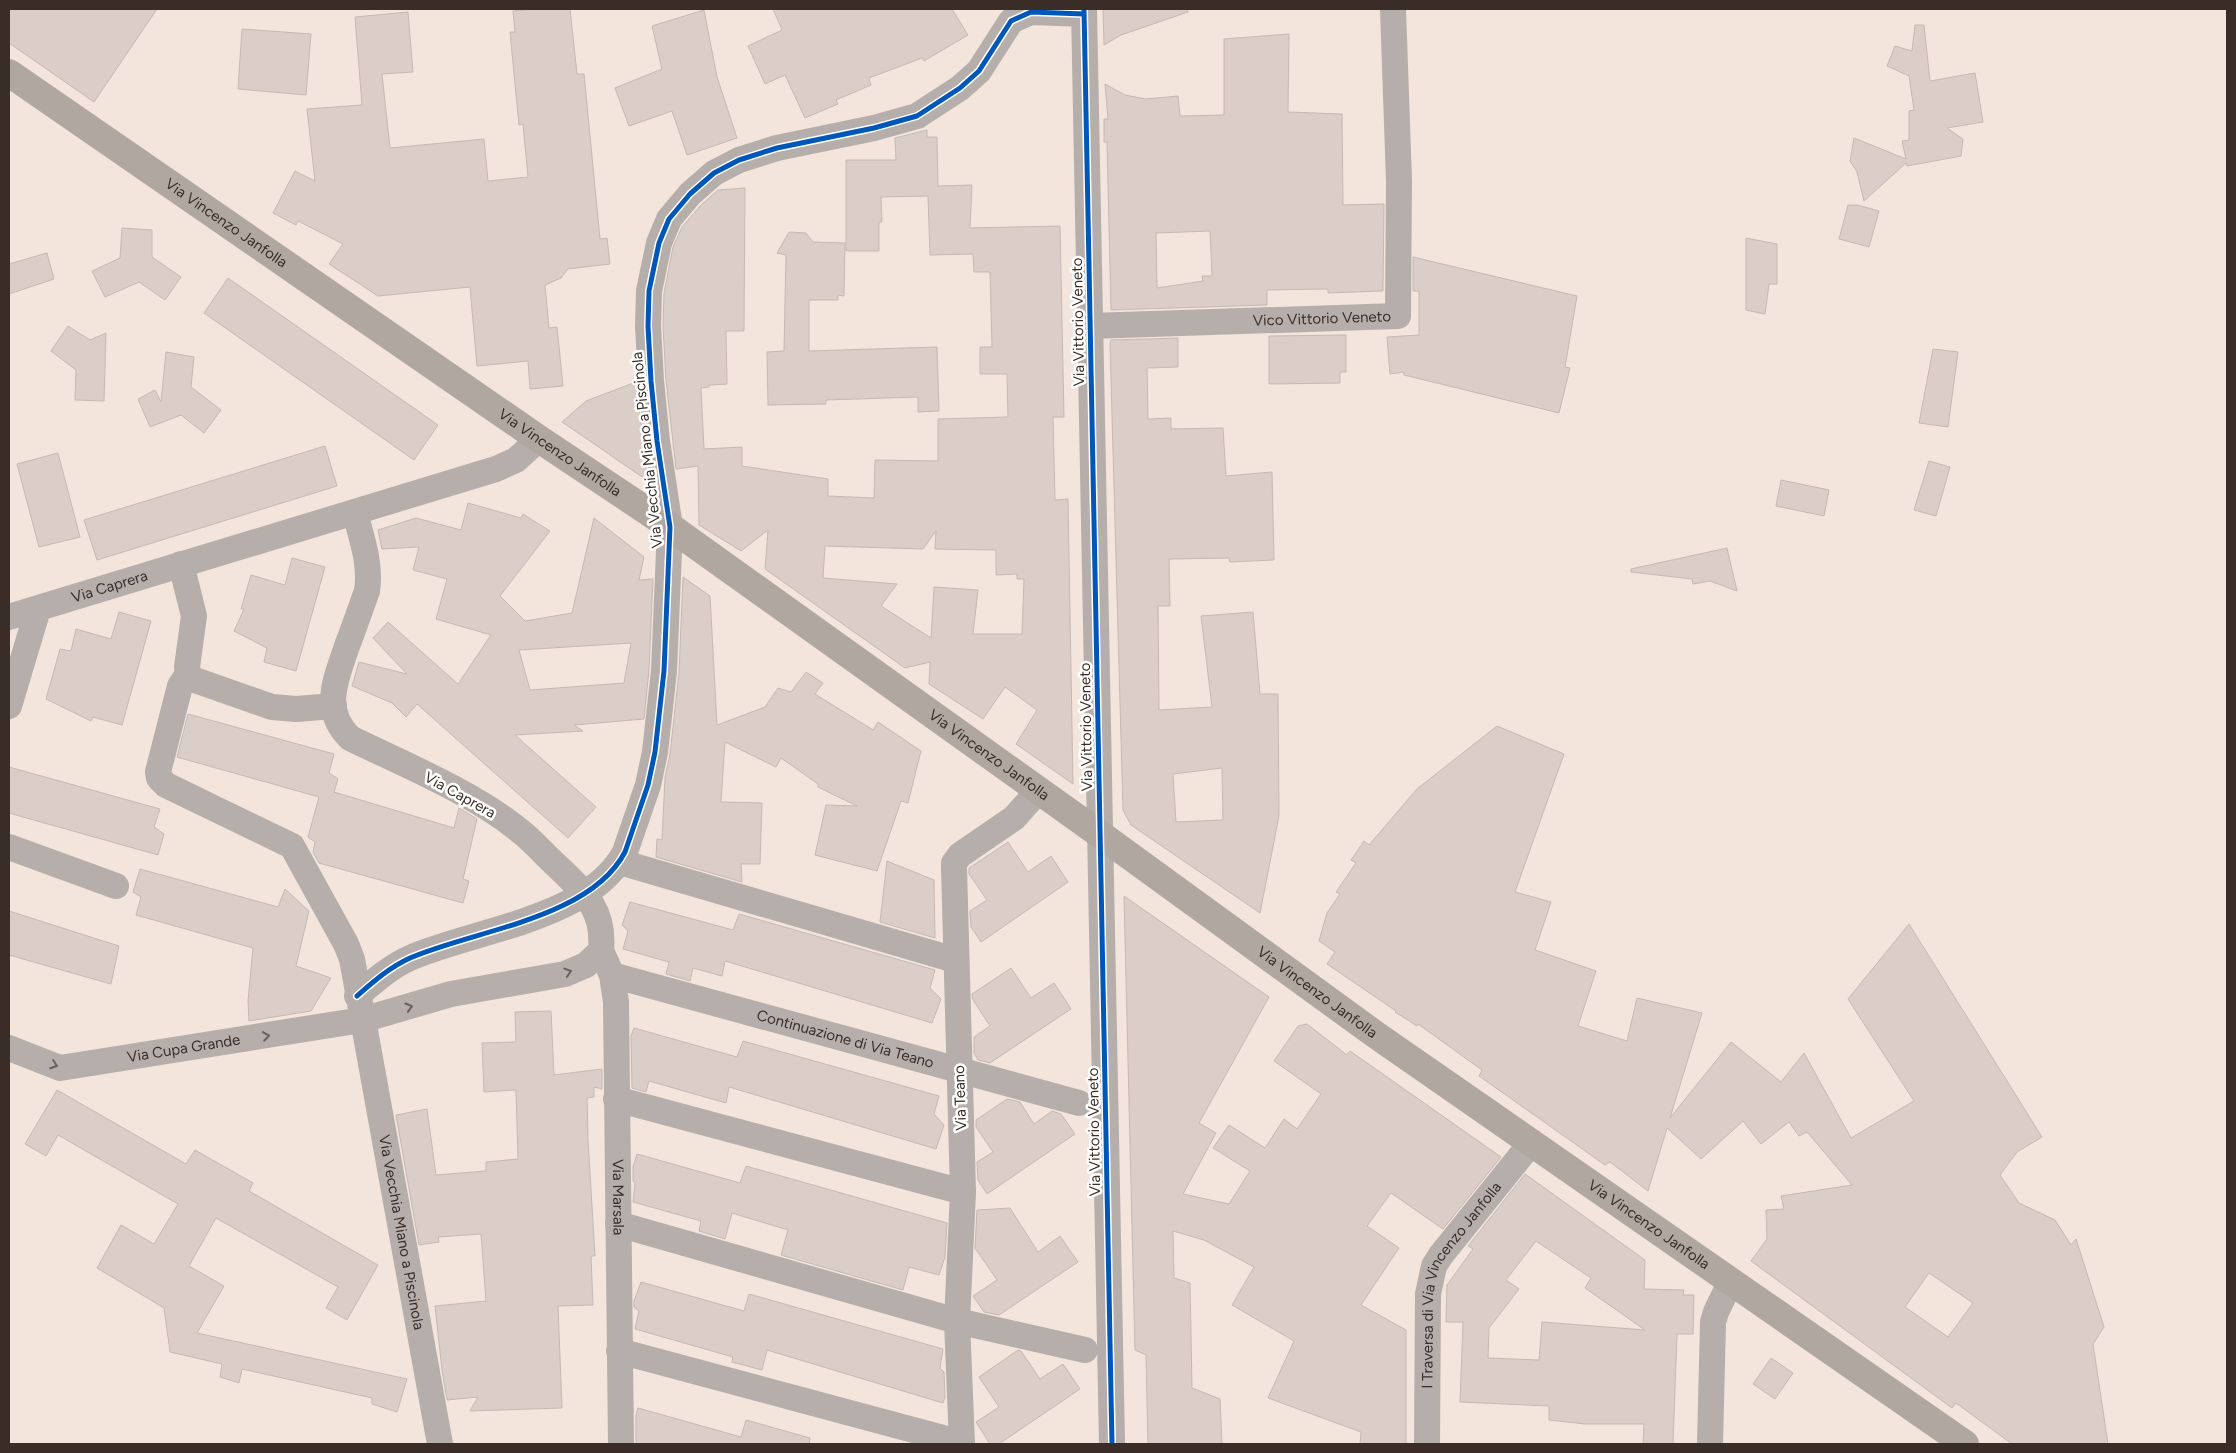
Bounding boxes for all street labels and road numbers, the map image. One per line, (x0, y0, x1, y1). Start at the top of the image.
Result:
street label: Via Vincenzo Janfolla (162, 175, 291, 271)
street label: Via Vittorio Veneto (1068, 257, 1088, 387)
street label: Vico Vittorio Veneto (1252, 307, 1392, 330)
street label: Via Vecchia Miano a Piscinola (628, 351, 666, 549)
street label: Via Vincenzo Janfolla (495, 405, 625, 500)
street label: Via Caprera (69, 566, 150, 607)
street label: Via Vittorio Veneto (1076, 662, 1096, 792)
street label: Via Vincenzo Janfolla (925, 706, 1053, 804)
street label: Via Caprera (421, 768, 499, 822)
street label: Via Vincenzo Janfolla (1254, 943, 1381, 1042)
street label: Continuazione di Via Teano (755, 1006, 936, 1072)
street label: Via Cupa Grande (126, 1030, 241, 1066)
street label: Via Teano (950, 1065, 970, 1131)
street label: Via Vittorio Veneto (1084, 1067, 1104, 1197)
street label: Via Vecchia Miano a Piscinola (375, 1134, 428, 1331)
street label: Via Marsala (609, 1159, 628, 1236)
street label: Via Vincenzo Janfolla (1585, 1176, 1713, 1273)
street label: I Traversa di Via Vincenzo Janfolla (1418, 1178, 1505, 1389)

